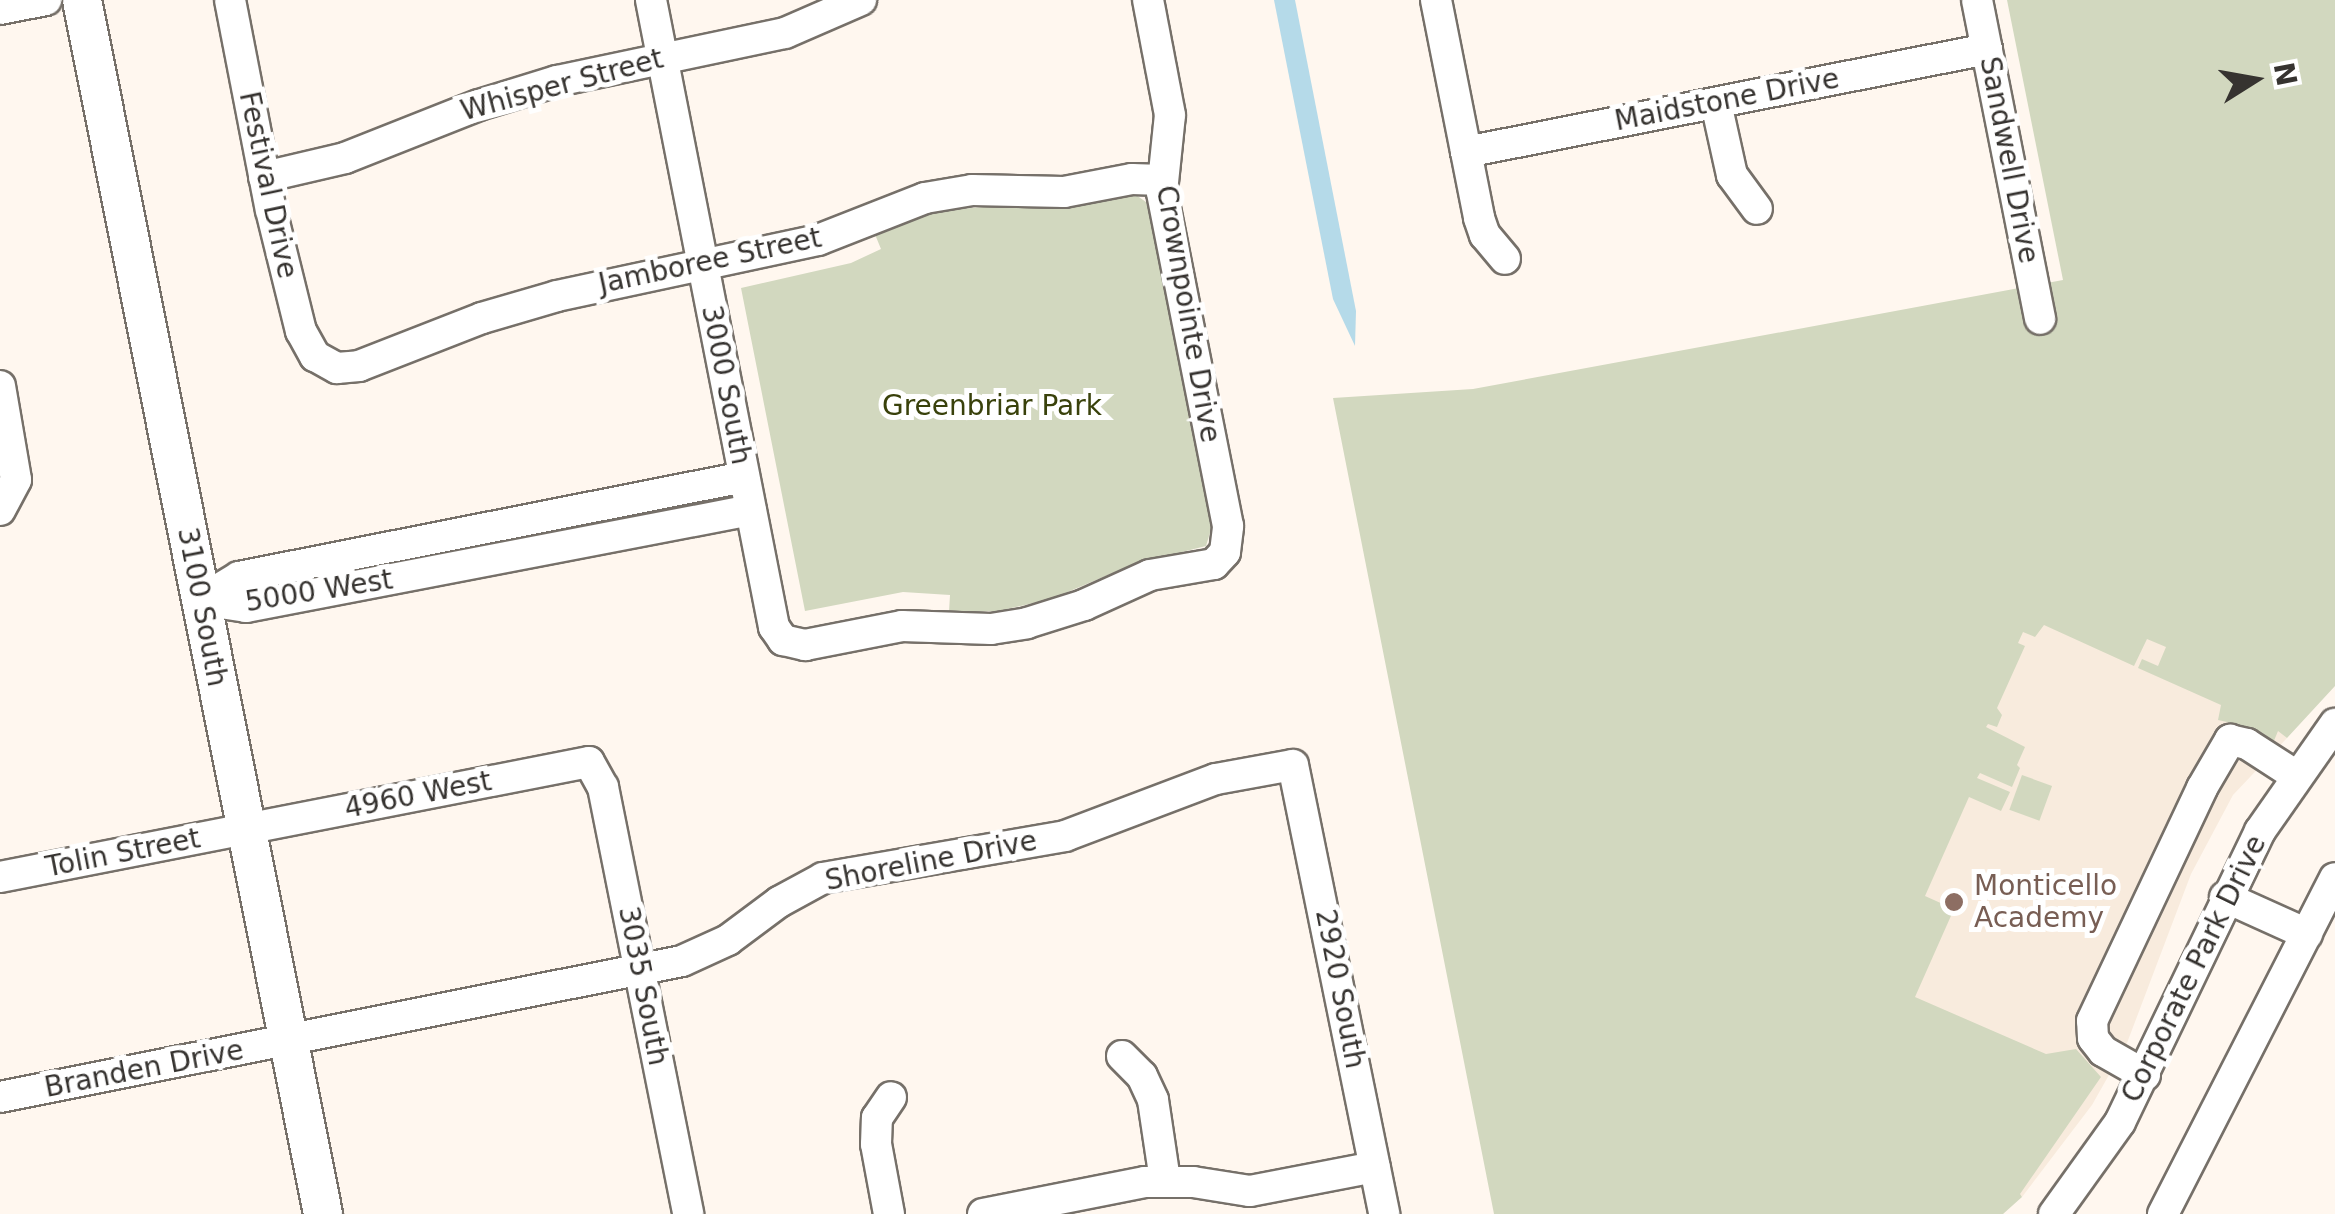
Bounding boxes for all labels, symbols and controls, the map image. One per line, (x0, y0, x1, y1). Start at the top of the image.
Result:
north arrow (2205, 30, 2305, 130)
street label: Whisper Street (457, 42, 667, 128)
street label: Sandwell Drive (1973, 54, 2045, 266)
text: N (2267, 60, 2303, 89)
street label: Maidstone Drive (1612, 62, 1842, 138)
street label: Festival Drive (232, 88, 304, 282)
street label: Crownpointe Drive (1149, 183, 1227, 445)
street label: Jamboree Street (596, 221, 824, 301)
street label: 3000 South (694, 303, 758, 467)
park label: Greenbriar Park (882, 389, 1102, 423)
street label: 3100 South (170, 525, 234, 689)
street label: 5000 West (243, 563, 395, 619)
street label: 4960 West (342, 764, 494, 826)
street label: Tolin Street (43, 822, 203, 884)
street label: Shoreline Drive (822, 824, 1040, 898)
street label: Corporate Park Drive (2115, 830, 2273, 1108)
place label: Monticello Academy (1974, 869, 2117, 935)
marker: Monticello Academy (1943, 891, 1965, 913)
street label: 3035 South (611, 904, 675, 1068)
street label: 2920 South (1308, 907, 1372, 1071)
street label: Branden Drive (42, 1033, 246, 1105)

